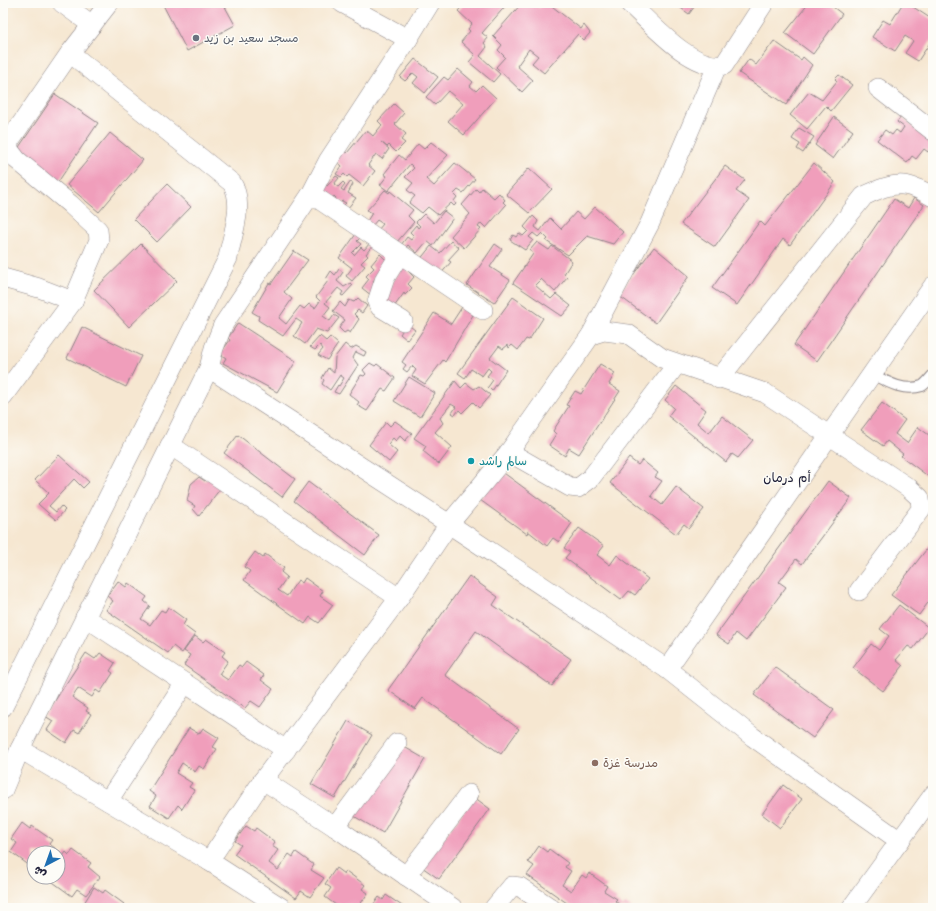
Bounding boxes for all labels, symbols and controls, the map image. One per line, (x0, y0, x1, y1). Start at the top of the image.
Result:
place label: مسجد سعيد بن زيد (204, 31, 299, 46)
marker: مسجد سعيد بن زيد (191, 33, 201, 43)
place label: سالم راشد (479, 454, 527, 471)
marker: سالم راشد (466, 456, 476, 466)
district label: أم درمان (763, 470, 812, 488)
place label: مدرسة غزة (603, 756, 658, 770)
marker: مدرسة غزة (590, 758, 600, 768)
north arrow (26, 845, 66, 885)
text: ش (31, 863, 49, 881)

